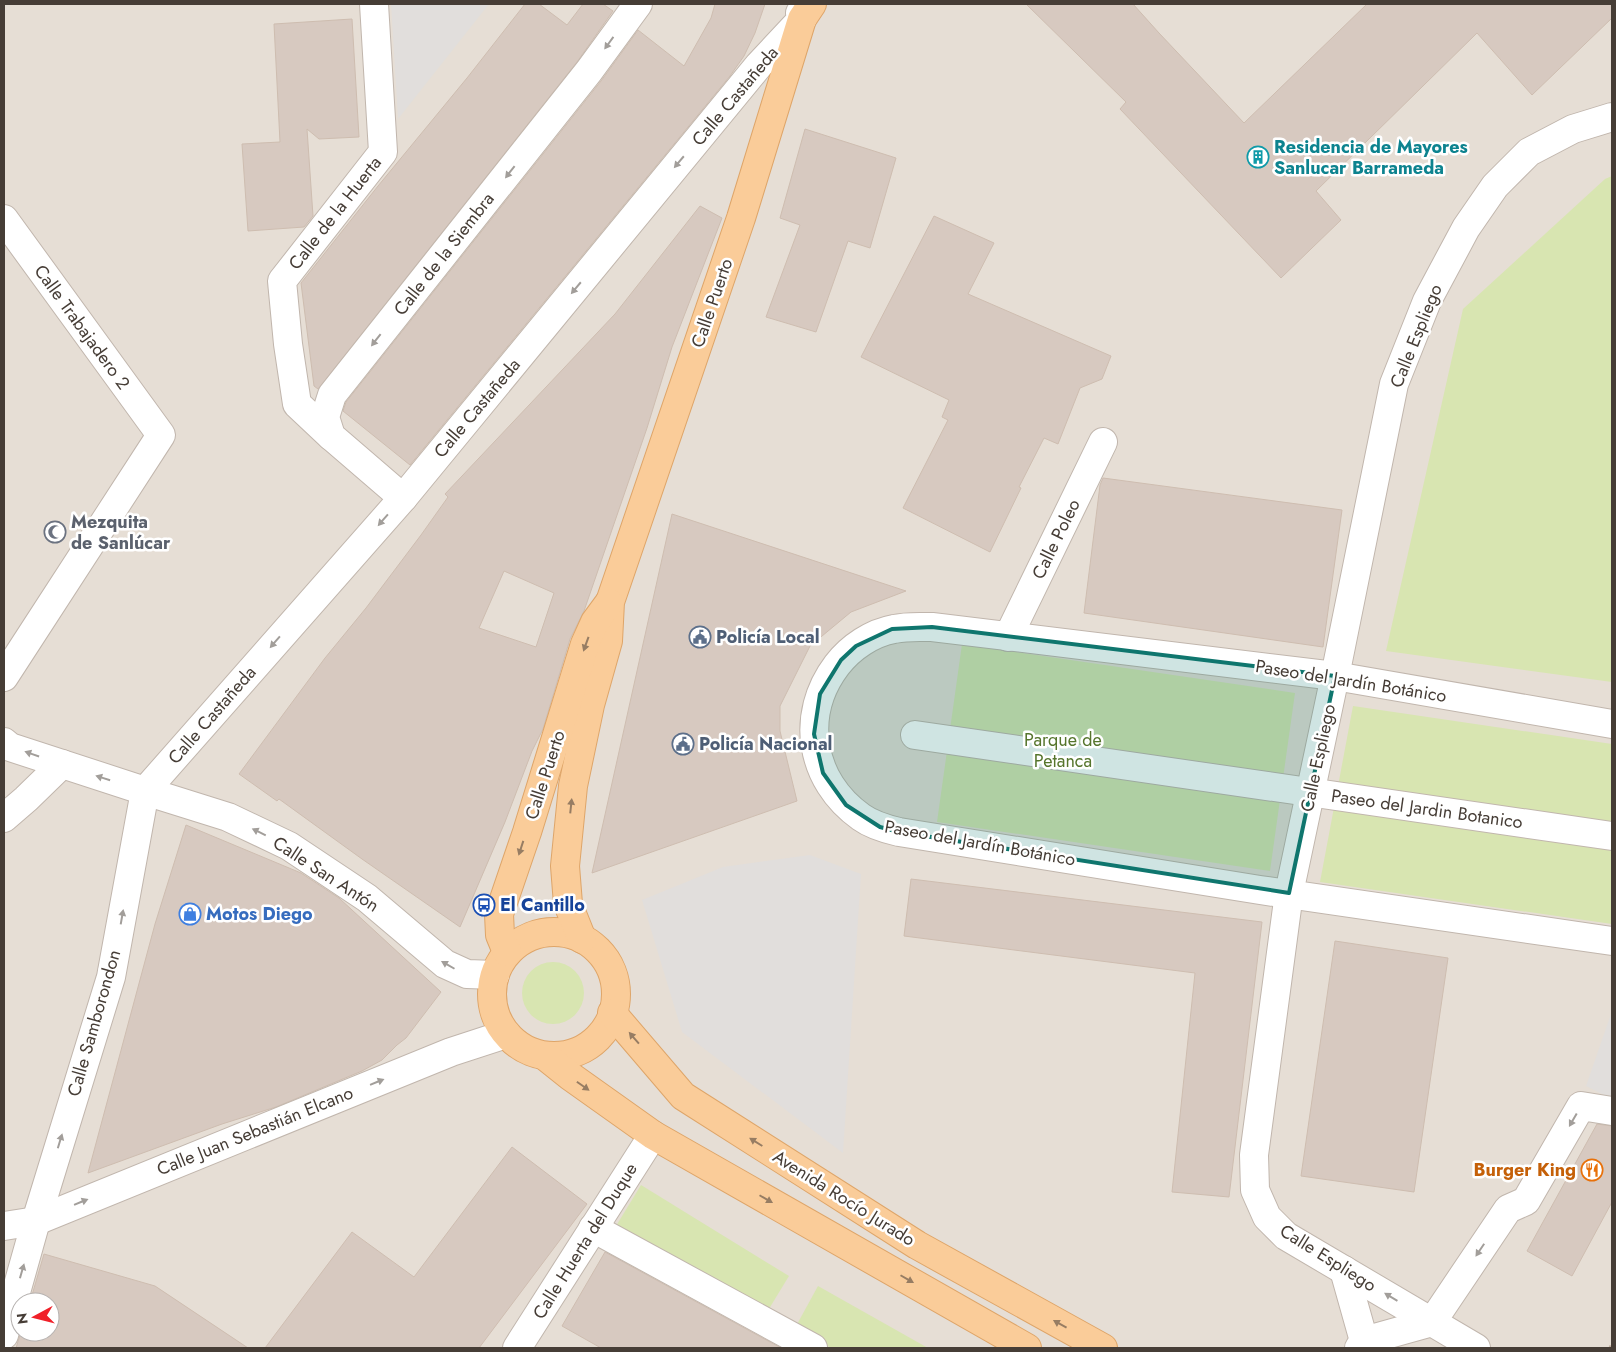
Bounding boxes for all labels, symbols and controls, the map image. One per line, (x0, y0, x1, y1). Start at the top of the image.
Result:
one-way arrow (604, 36, 614, 50)
street label: Calle Castañeda (686, 41, 784, 151)
place label: Residencia de Mayores Sanlucar Barrameda (1274, 134, 1468, 181)
building icon: Residencia de Mayores Sanlucar Barrameda (1246, 145, 1270, 169)
street label: Calle de la Huerta (282, 151, 388, 275)
one-way arrow (674, 155, 685, 168)
one-way arrow (504, 165, 515, 178)
street label: Calle de la Siembra (388, 187, 500, 321)
street label: Calle Puerto (685, 255, 739, 351)
street label: Calle Trabajadero 2 (28, 259, 136, 395)
street label: Calle Espliego (1383, 280, 1449, 392)
one-way arrow (570, 281, 581, 294)
one-way arrow (371, 333, 382, 346)
street label: Calle Castañeda (428, 353, 526, 463)
street label: Calle Poleo (1025, 494, 1087, 583)
place label: Mezquita de Sanlúcar (71, 509, 171, 556)
one-way arrow (377, 514, 389, 526)
mosque icon: Mezquita de Sanlúcar (43, 520, 67, 544)
place label: Policía Local (716, 624, 820, 650)
public building icon: Policía Local (688, 625, 712, 649)
one-way arrow (270, 636, 281, 649)
one-way arrow (582, 636, 589, 651)
street label: Paseo del Jardín Botánico (1254, 653, 1449, 709)
street label: Calle Castañeda (162, 660, 262, 770)
street label: Calle Espliego (1294, 702, 1342, 814)
street label: Calle Puerto (518, 727, 572, 823)
park label: Parque de Petanca (1024, 727, 1102, 774)
place label: Policía Nacional (699, 731, 832, 757)
public building icon: Policía Nacional (671, 732, 695, 756)
one-way arrow (24, 750, 39, 758)
one-way arrow (95, 774, 110, 782)
street label: Paseo del Jardin Botanico (1330, 783, 1525, 835)
one-way arrow (567, 798, 575, 814)
street label: Paseo del Jardín Botánico (883, 813, 1078, 873)
one-way arrow (252, 827, 266, 835)
street label: Calle San Antón (268, 830, 384, 918)
one-way arrow (517, 841, 524, 856)
place label: El Cantillo (500, 892, 585, 918)
bus stop icon: El Cantillo (472, 893, 496, 917)
place label: Motos Diego (206, 901, 313, 927)
shop icon: Motos Diego (178, 902, 202, 926)
one-way arrow (118, 909, 126, 925)
street label: Calle Samborondon (61, 947, 127, 1099)
one-way arrow (442, 960, 455, 969)
one-way arrow (628, 1031, 639, 1044)
one-way arrow (370, 1078, 385, 1086)
street label: Calle Juan Sebastián Elcano (153, 1080, 357, 1182)
one-way arrow (576, 1081, 590, 1091)
one-way arrow (1568, 1114, 1577, 1127)
one-way arrow (57, 1133, 65, 1148)
one-way arrow (749, 1137, 762, 1147)
street label: Avenida Rocío Jurado (768, 1144, 920, 1252)
place label: Burger King (1474, 1157, 1576, 1183)
street label: Calle Huerta del Duque (526, 1158, 644, 1324)
restaurant icon: Burger King (1580, 1158, 1604, 1182)
one-way arrow (759, 1194, 772, 1203)
one-way arrow (74, 1198, 88, 1206)
street label: Calle Espliego (1275, 1218, 1381, 1298)
one-way arrow (1476, 1244, 1485, 1257)
one-way arrow (18, 1263, 26, 1278)
one-way arrow (900, 1275, 913, 1284)
north arrow (10, 1292, 60, 1342)
one-way arrow (1384, 1293, 1397, 1302)
text: N (11, 1312, 33, 1325)
one-way arrow (1054, 1320, 1067, 1329)

